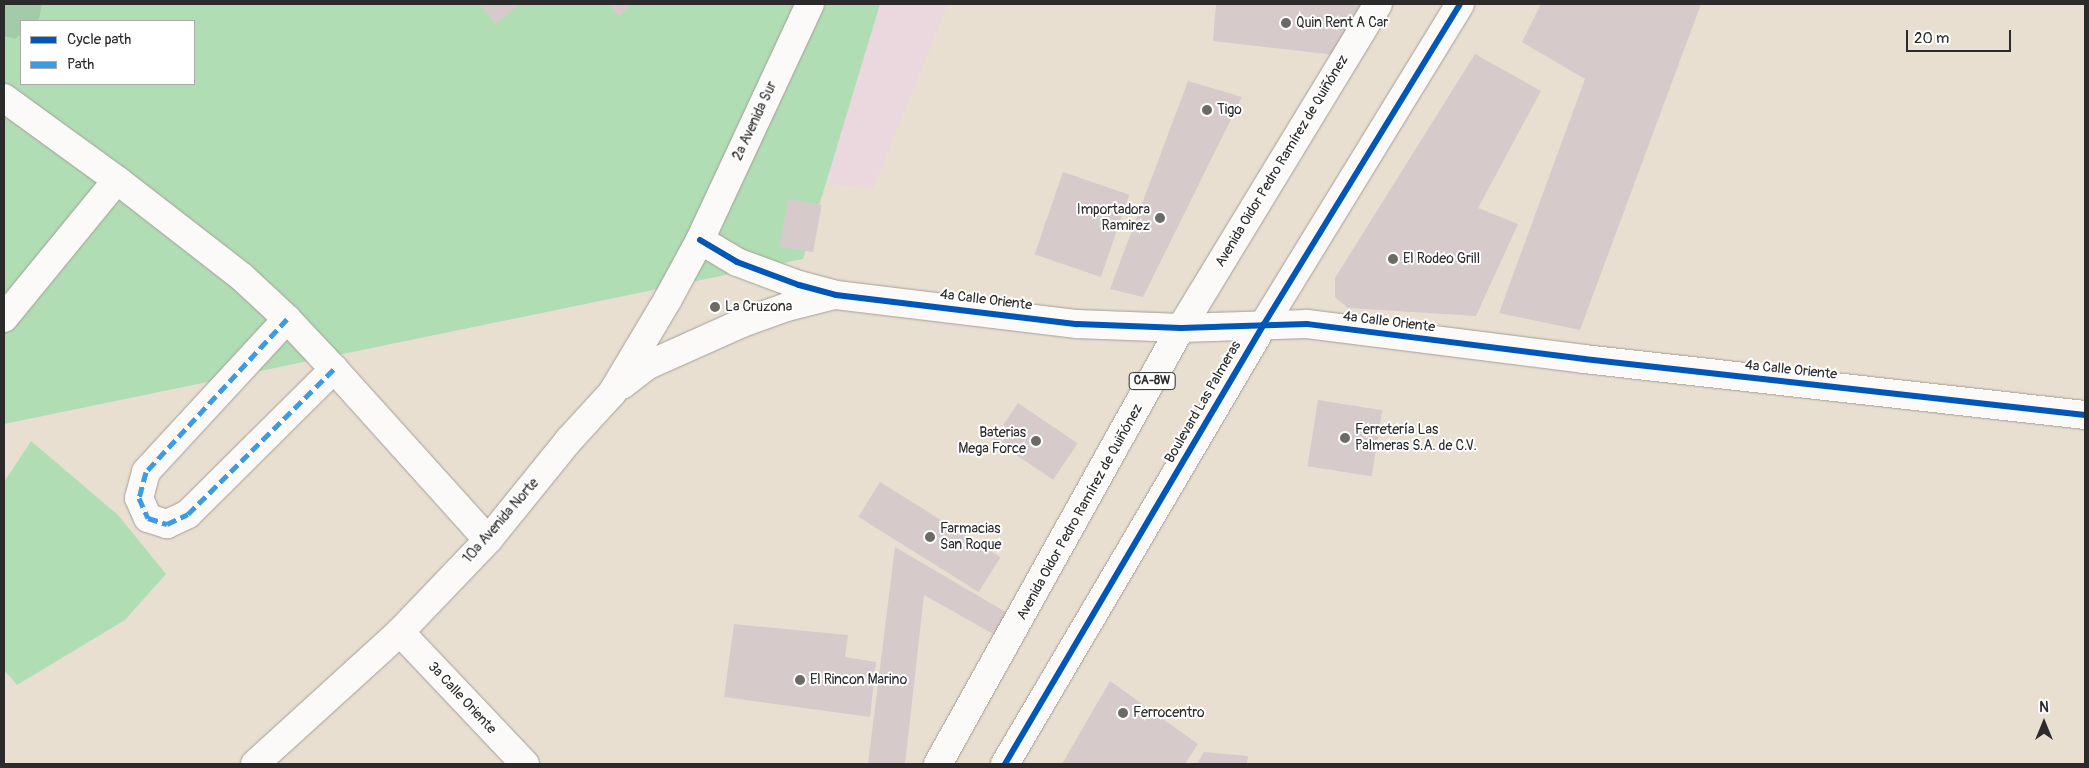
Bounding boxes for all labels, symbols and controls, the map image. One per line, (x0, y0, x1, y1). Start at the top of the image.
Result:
place label: Quin Rent A Car (1296, 15, 1388, 31)
marker: Quin Rent A Car (1280, 17, 1292, 29)
legend (20, 20, 195, 85)
scale bar (1909, 20, 2014, 52)
text: 20 m (1914, 29, 1949, 48)
text: Cycle path (67, 30, 131, 49)
street label: Avenida Oidor Pedro Ramírez de Quiñónez (1212, 52, 1352, 270)
text: Path (67, 55, 94, 74)
street label: 2a Avenida Sur (729, 79, 781, 163)
place label: Tigo (1217, 102, 1242, 118)
marker: Tigo (1201, 104, 1213, 116)
place label: Importadora Ramirez (1077, 202, 1150, 234)
marker: Importadora Ramirez (1154, 212, 1166, 224)
place label: El Rodeo Grill (1403, 251, 1480, 267)
marker: El Rodeo Grill (1387, 253, 1399, 265)
street label: 4a Calle Oriente (939, 286, 1033, 314)
place label: La Cruzona (725, 299, 792, 315)
marker: La Cruzona (709, 301, 721, 313)
street label: 4a Calle Oriente (1342, 308, 1436, 336)
street label: Boulevard Las Palmeras (1161, 338, 1245, 466)
street label: 4a Calle Oriente (1744, 357, 1838, 383)
road number: CA-8W (1128, 372, 1176, 391)
street label: Avenida Oidor Pedro Ramírez de Quiñónez (1013, 401, 1147, 623)
place label: Ferretería Las Palmeras S.A. de C.V. (1355, 422, 1477, 454)
place label: Baterias Mega Force (958, 425, 1026, 458)
marker: Ferretería Las Palmeras S.A. de C.V. (1339, 432, 1351, 444)
marker: Baterias Mega Force (1030, 435, 1042, 447)
street label: 10a Avenida Norte (460, 475, 542, 567)
place label: Farmacias San Roque (940, 521, 1001, 554)
marker: Farmacias San Roque (924, 531, 936, 543)
street label: 3a Calle Oriente (424, 658, 500, 738)
place label: El Rincon Marino (810, 672, 907, 688)
marker: El Rincon Marino (794, 674, 806, 686)
north arrow (2019, 698, 2069, 748)
text: N (2039, 699, 2049, 716)
place label: Ferrocentro (1133, 705, 1205, 721)
marker: Ferrocentro (1117, 707, 1129, 719)

